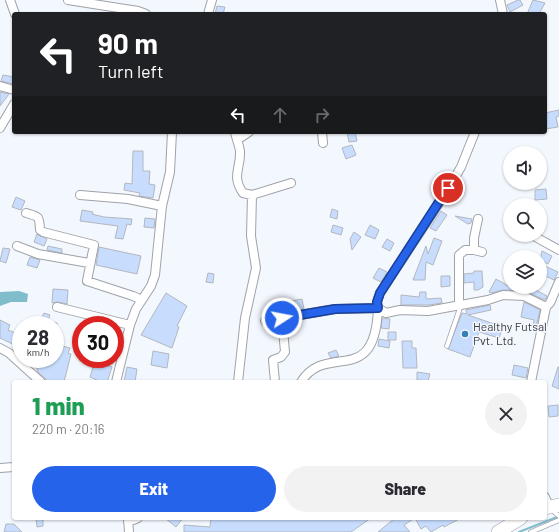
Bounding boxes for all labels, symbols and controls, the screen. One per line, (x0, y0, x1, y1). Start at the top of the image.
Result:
text: 90 m (98, 26, 158, 60)
icon: left (32, 28, 84, 80)
text: Turn left (98, 60, 164, 82)
icon: left (227, 104, 249, 126)
icon: ahead (269, 104, 291, 126)
icon: right (311, 104, 333, 126)
map controls (503, 146, 547, 294)
button: sound (503, 146, 547, 190)
pin (431, 171, 465, 205)
icon: arrive (437, 177, 459, 199)
button: search (503, 198, 547, 242)
button: layers (503, 250, 547, 294)
position arrow (261, 297, 303, 339)
speed limit sign: 30 (72, 316, 124, 368)
place label: Healthy Futsal Pvt. Ltd. (473, 319, 547, 347)
text: 28 (27, 325, 49, 349)
marker: Healthy Futsal Pvt. Ltd. (460, 329, 470, 339)
text: km/h (27, 346, 49, 358)
text: 1 min (32, 391, 85, 420)
button: close (485, 393, 527, 435)
text: 220 m · 20:16 (32, 421, 105, 437)
button: Exit (32, 466, 276, 512)
button: Share (284, 466, 527, 512)

